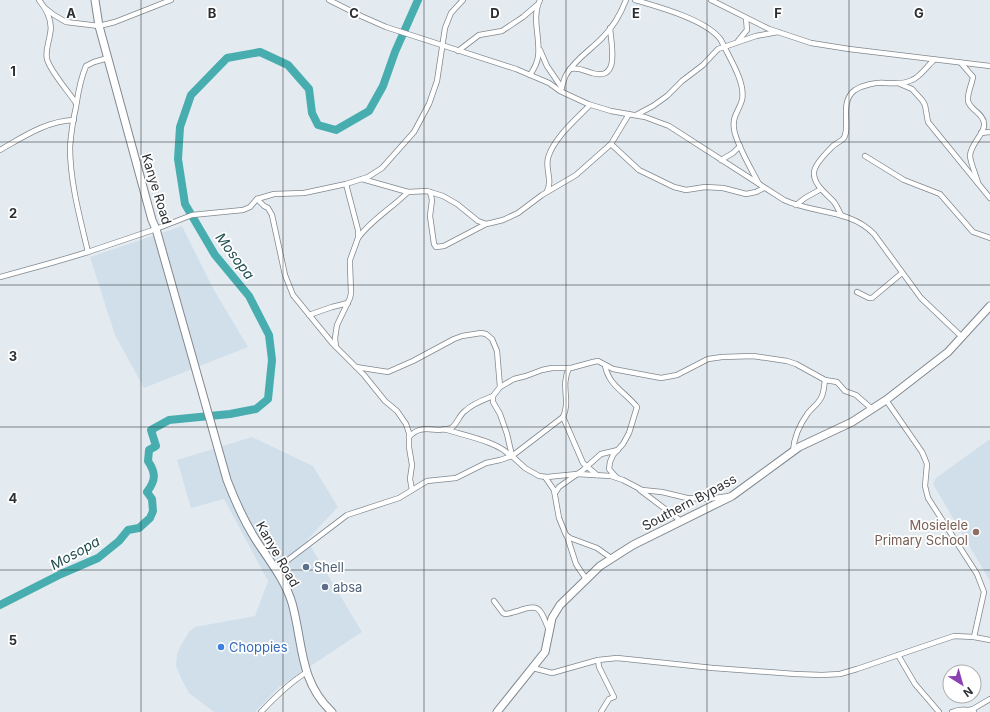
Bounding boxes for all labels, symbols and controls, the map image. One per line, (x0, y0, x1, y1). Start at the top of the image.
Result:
text: A (66, 5, 76, 21)
text: B (208, 5, 217, 21)
text: C (349, 5, 359, 21)
text: D (490, 5, 500, 21)
text: E (632, 5, 640, 21)
text: F (774, 5, 782, 21)
text: G (914, 5, 924, 21)
text: 1 (10, 63, 16, 79)
street label: Kanye Road (139, 152, 175, 226)
text: 2 (9, 205, 17, 221)
water label: Mosopa (212, 229, 259, 283)
text: 3 (9, 348, 17, 364)
street label: Southern Bypass (639, 470, 739, 534)
text: 4 (9, 490, 18, 506)
place label: Mosielele Primary School (875, 517, 968, 548)
street label: Kanye Road (253, 518, 303, 590)
marker: Mosielele Primary School (971, 527, 981, 537)
water label: Mosopa (47, 532, 103, 573)
place label: Shell (314, 559, 344, 575)
marker: Shell (301, 562, 311, 572)
place label: absa (333, 579, 362, 595)
marker: absa (320, 582, 330, 592)
text: 5 (9, 632, 17, 648)
place label: Choppies (229, 639, 288, 655)
marker: Choppies (216, 642, 226, 652)
north arrow (942, 664, 982, 704)
text: N (960, 684, 976, 700)

